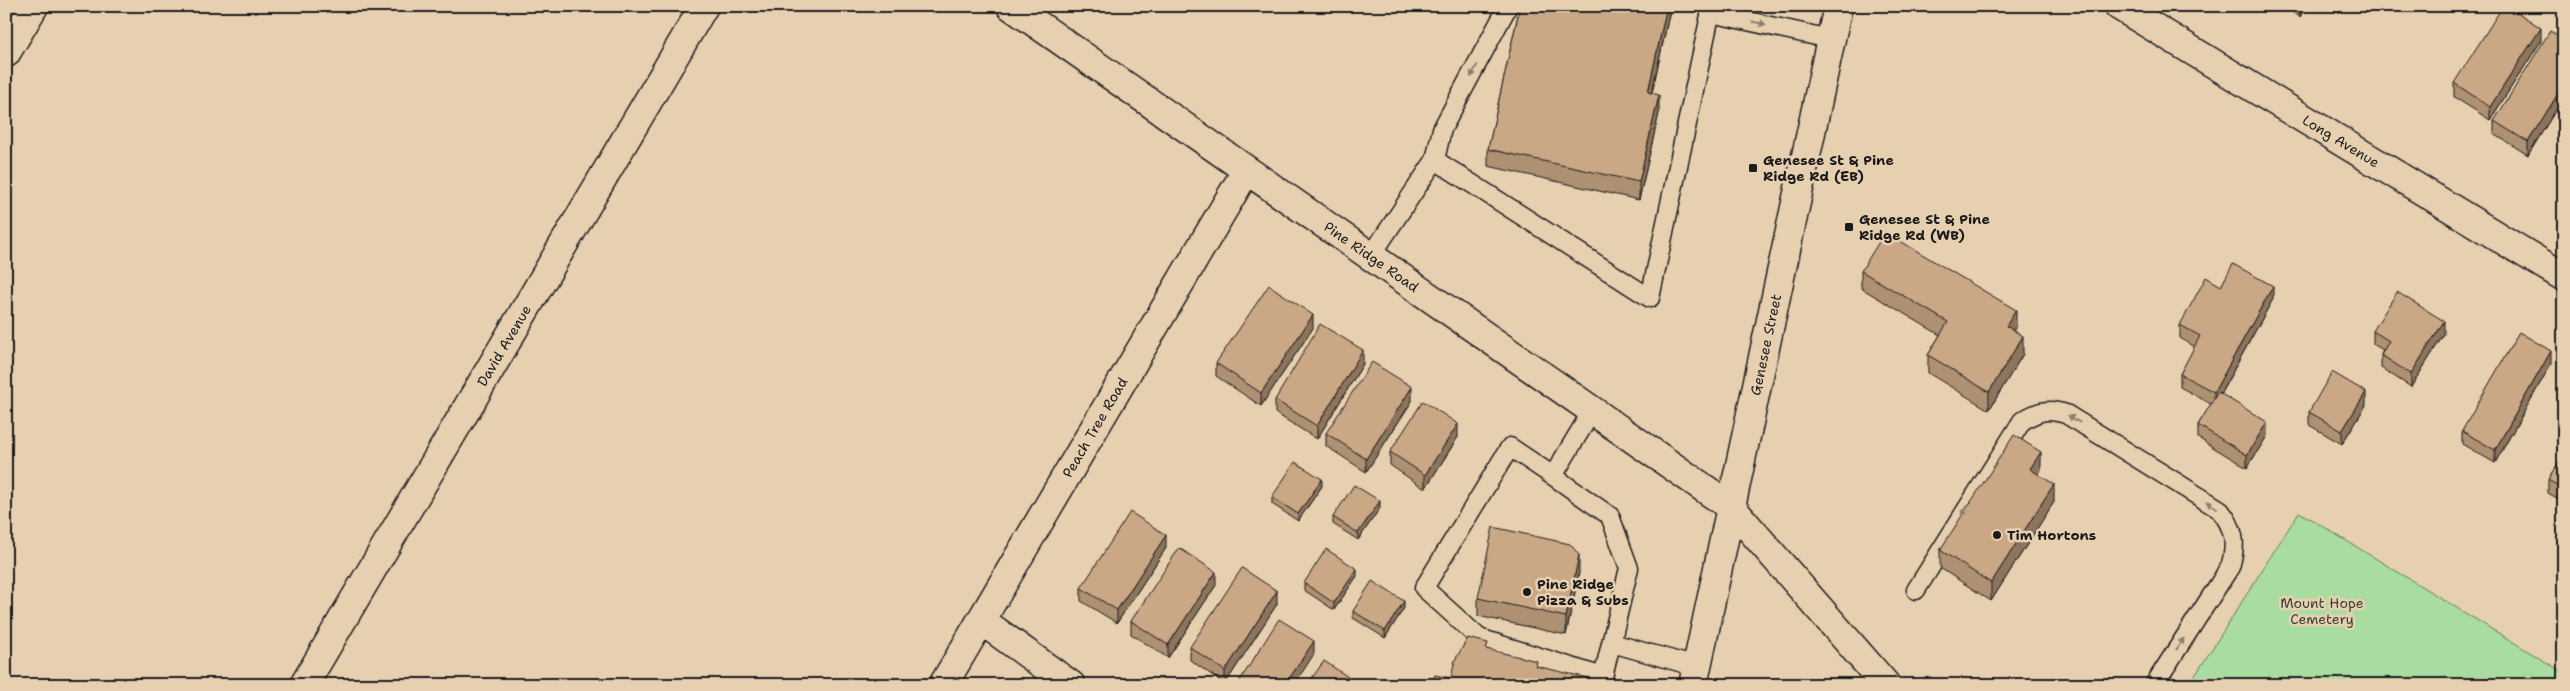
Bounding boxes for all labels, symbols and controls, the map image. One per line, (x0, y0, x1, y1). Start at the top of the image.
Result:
one-way arrow (1751, 20, 1767, 28)
one-way arrow (1470, 64, 1478, 78)
street label: Long Avenue (2299, 111, 2383, 172)
place label: Genesee St & Pine Ridge Rd (EB) (1763, 151, 1894, 185)
marker: Genesee St & Pine Ridge Rd (EB) (1747, 162, 1759, 174)
place label: Genesee St & Pine Ridge Rd (WB) (1859, 210, 1990, 244)
street label: Pine Ridge Road (1320, 217, 1422, 296)
marker: Genesee St & Pine Ridge Rd (WB) (1843, 221, 1855, 233)
street label: Genesee Street (1746, 292, 1785, 397)
street label: David Avenue (473, 301, 535, 390)
street label: Peach Tree Road (1058, 374, 1131, 481)
one-way arrow (2068, 415, 2081, 424)
one-way arrow (2206, 500, 2219, 510)
one-way arrow (1961, 503, 1970, 516)
place label: Tim Hortons (2007, 526, 2096, 544)
marker: Tim Hortons (1991, 529, 2003, 541)
place label: Pine Ridge Pizza & Subs (1537, 575, 1629, 609)
marker: Pine Ridge Pizza & Subs (1521, 586, 1533, 598)
park label: Mount Hope Cemetery (2280, 594, 2364, 628)
one-way arrow (2176, 637, 2185, 650)

